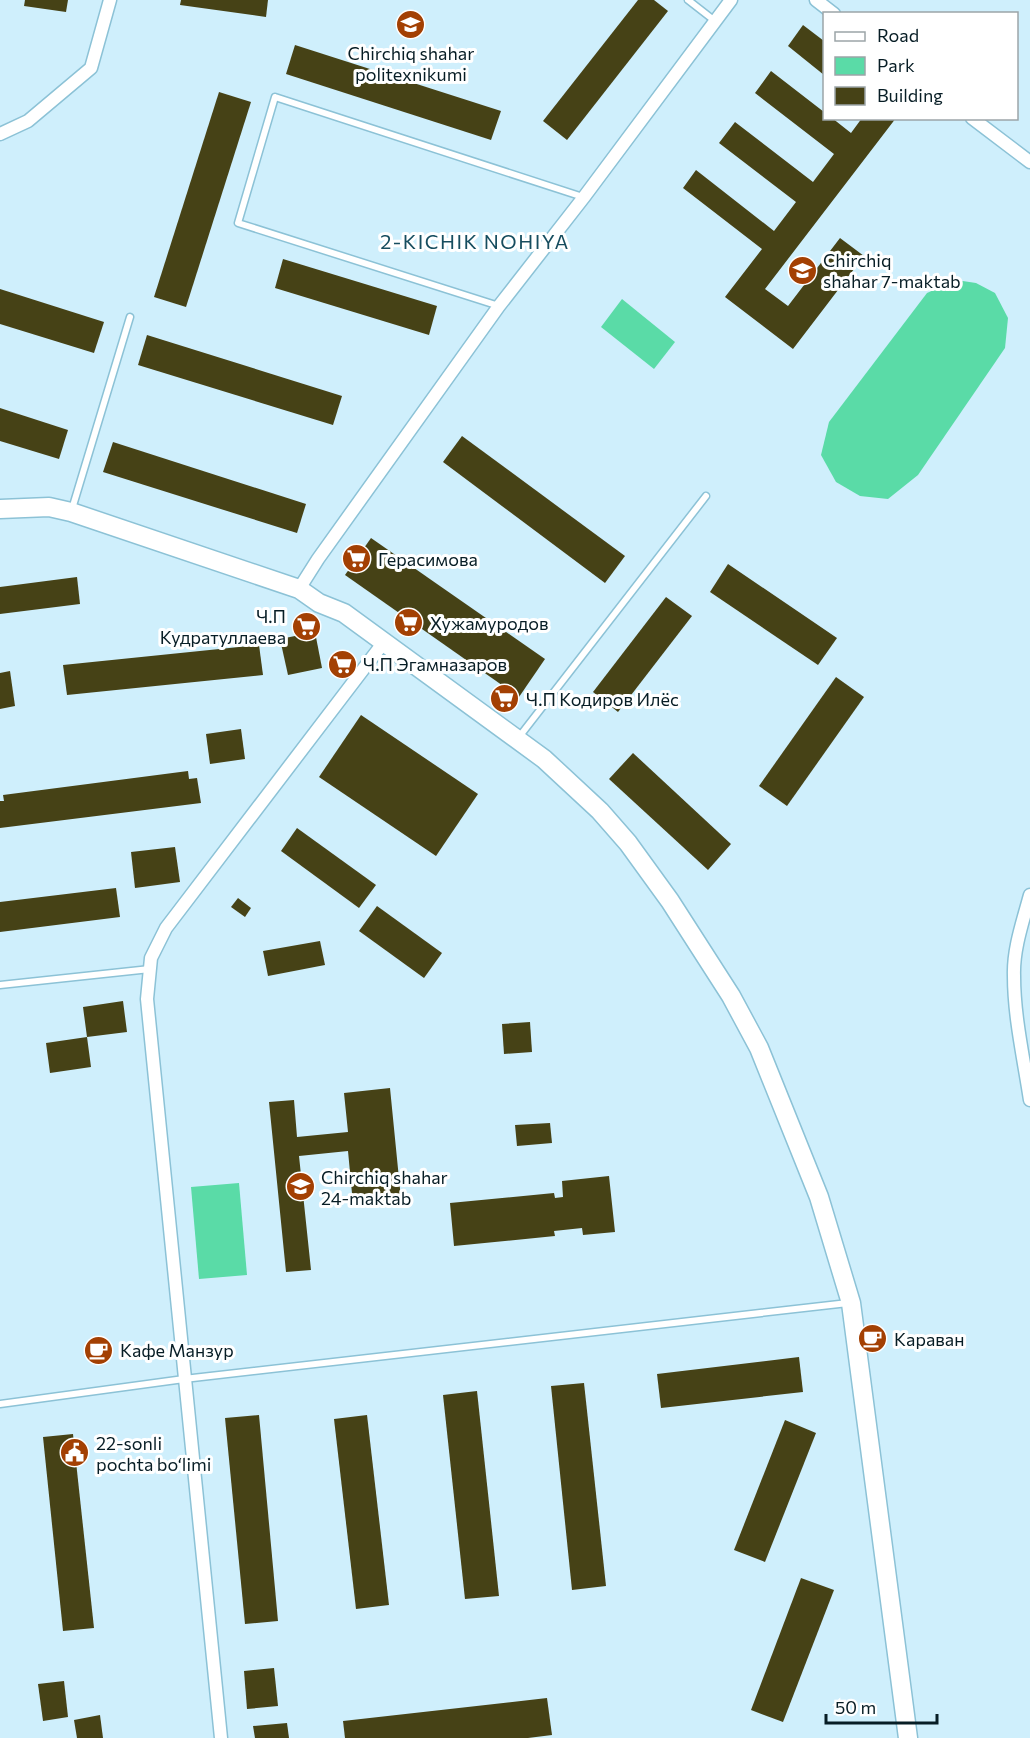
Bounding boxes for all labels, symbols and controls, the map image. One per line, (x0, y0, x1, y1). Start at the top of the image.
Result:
school or university icon: Chirchiq shahar politexnikumi (395, 8, 427, 40)
legend (823, 12, 1018, 120)
text: Road (877, 24, 919, 46)
place label: Chirchiq shahar politexnikumi (348, 42, 474, 85)
text: Park (877, 54, 915, 76)
text: Building (877, 84, 943, 106)
district label: 2-KICHIK NOHIYA (380, 229, 570, 253)
place label: Chirchiq shahar 7-maktab (823, 249, 961, 292)
school or university icon: Chirchiq shahar 7-maktab (786, 254, 818, 286)
supermarket icon: Герасимова (341, 543, 373, 575)
place label: Герасимова (378, 548, 478, 570)
place label: Ч.П Кудратуллаева (160, 605, 286, 648)
supermarket icon: Хужамуродов (393, 607, 425, 639)
supermarket icon: Ч.П Кудратуллаева (291, 610, 323, 642)
place label: Хужамуродов (430, 612, 549, 634)
supermarket icon: Ч.П Эгамназаров (326, 648, 358, 680)
place label: Ч.П Эгамназаров (363, 653, 507, 675)
supermarket icon: Ч.П Кодиров Илёс (489, 683, 521, 715)
place label: Ч.П Кодиров Илёс (526, 688, 679, 710)
place label: Chirchiq shahar 24-maktab (321, 1166, 448, 1209)
school or university icon: Chirchiq shahar 24-maktab (284, 1171, 316, 1203)
cafe icon: Караван (857, 1323, 889, 1355)
place label: Караван (894, 1328, 964, 1350)
cafe icon: Кафе Манзур (83, 1334, 115, 1366)
place label: Кафе Манзур (120, 1339, 234, 1361)
place label: 22-sonli pochta bo‘limi (96, 1432, 211, 1475)
public building icon: 22-sonli pochta bo‘limi (59, 1437, 91, 1469)
scale bar (826, 1687, 937, 1725)
text: 50 m (835, 1696, 876, 1718)

